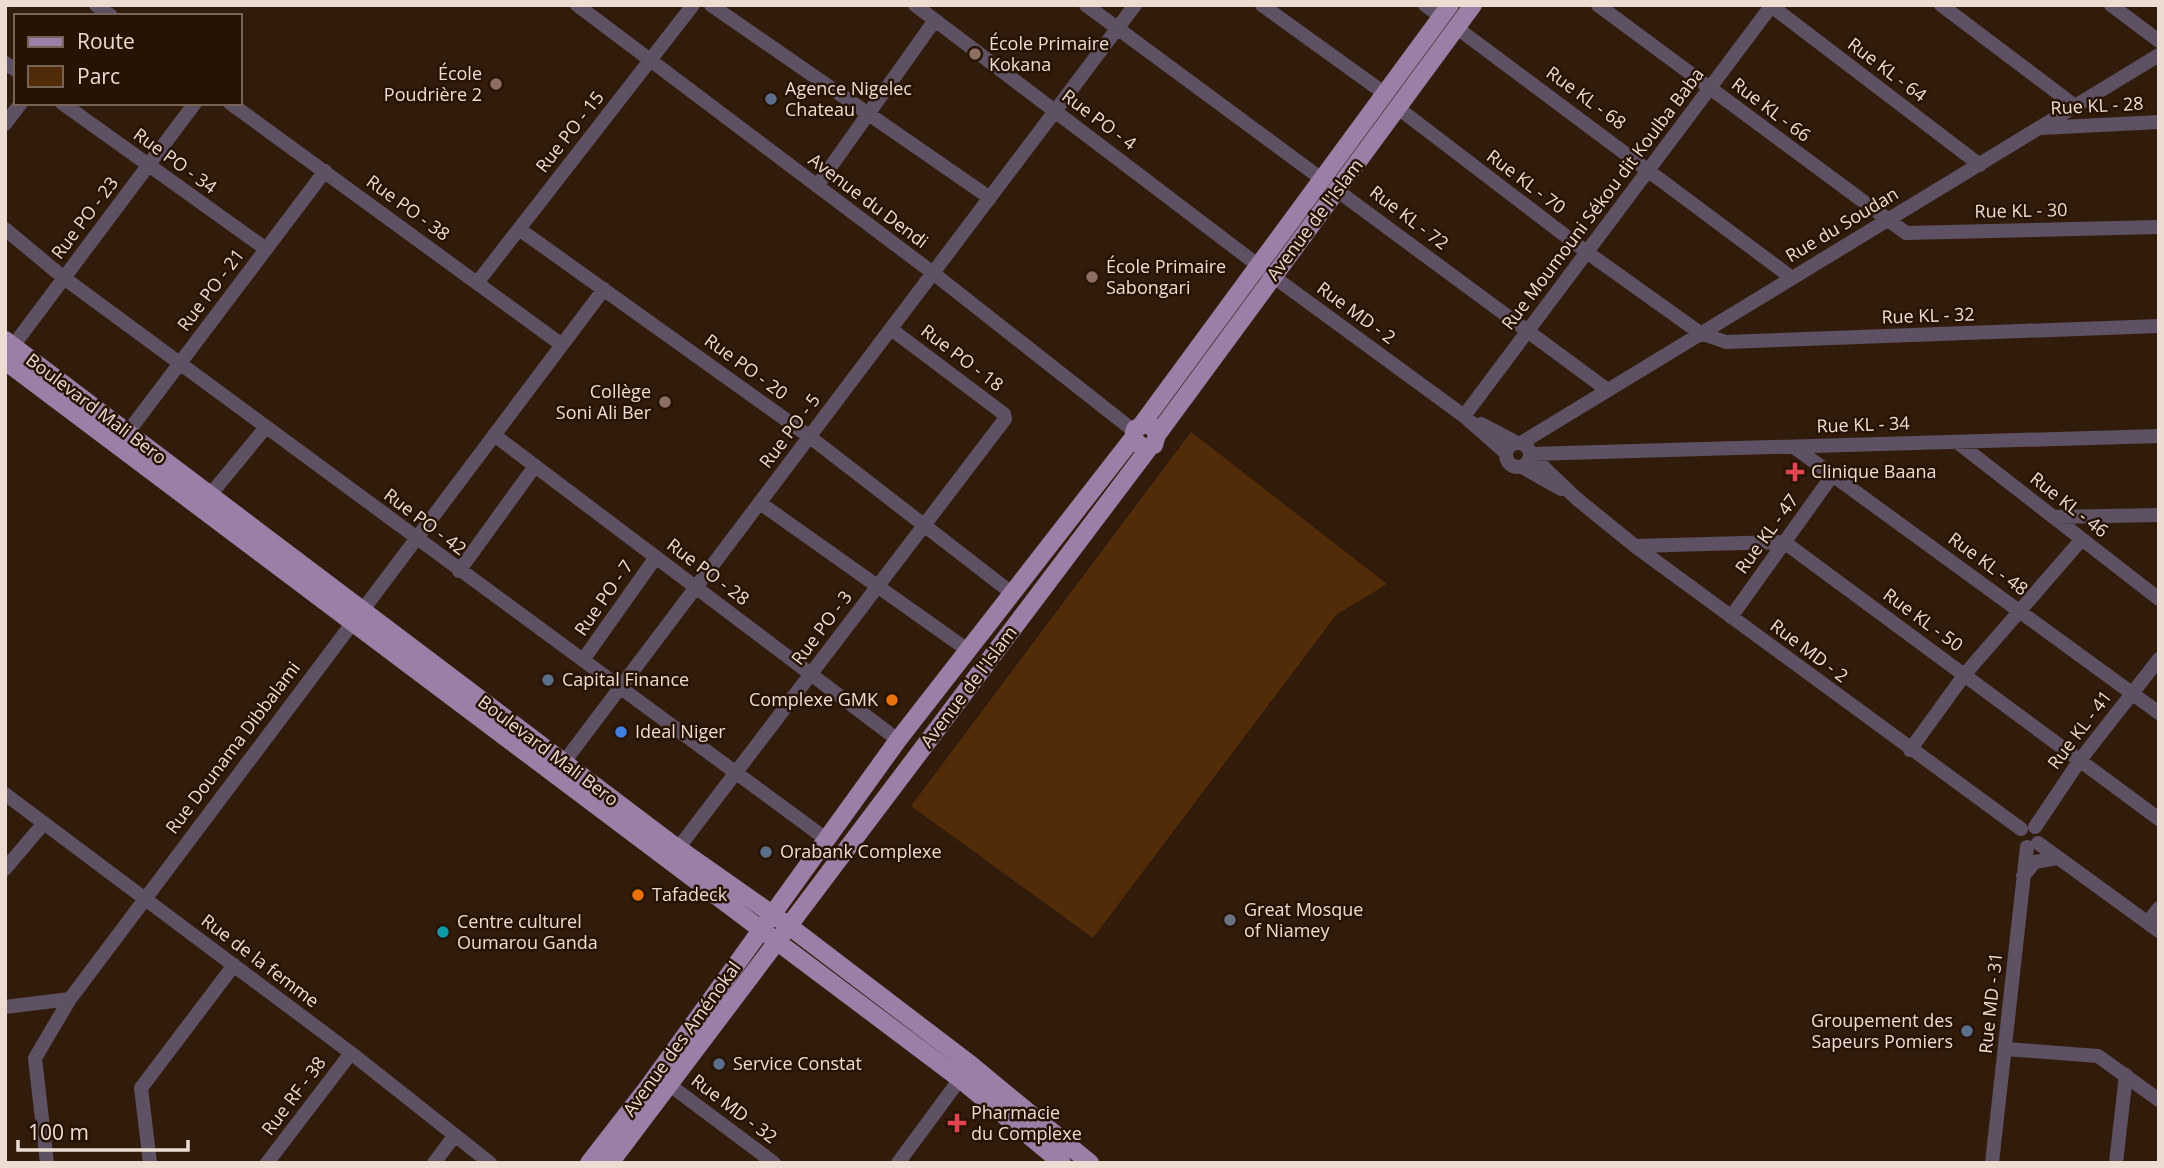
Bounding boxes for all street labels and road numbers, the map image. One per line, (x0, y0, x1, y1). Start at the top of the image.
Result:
street label: Rue KL - 64 (1843, 32, 1932, 107)
street label: Rue KL - 68 (1542, 60, 1631, 134)
street label: Rue Moumouni Sékou dit Koulba Baba (1496, 63, 1709, 334)
street label: Rue KL - 66 (1727, 72, 1816, 147)
street label: Rue PO - 4 (1058, 83, 1142, 155)
street label: Rue PO - 15 (530, 86, 609, 177)
street label: Rue KL - 28 (2050, 91, 2144, 119)
street label: Rue PO - 34 (129, 122, 222, 199)
street label: Rue KL - 70 (1482, 144, 1571, 219)
street label: Avenue du Dendi (804, 147, 933, 253)
street label: Avenue de l'Islam (1261, 154, 1368, 285)
street label: Rue PO - 38 (362, 169, 455, 246)
street label: Rue PO - 23 (45, 171, 123, 264)
street label: Rue KL - 72 (1365, 180, 1454, 255)
street label: Rue du Soudan (1781, 181, 1902, 267)
street label: Rue KL - 30 (1974, 197, 2068, 223)
street label: Rue PO - 21 (171, 243, 249, 336)
street label: Rue MD - 2 (1312, 276, 1401, 349)
street label: Rue KL - 32 (1881, 301, 1975, 329)
street label: Rue PO - 18 (916, 318, 1009, 396)
street label: Rue PO - 20 (700, 328, 793, 405)
street label: Boulevard Mali Bero (21, 347, 172, 469)
street label: Rue PO - 5 (753, 388, 825, 472)
street label: Rue KL - 34 (1816, 410, 1910, 438)
street label: Rue KL - 46 (2026, 466, 2114, 542)
street label: Rue PO - 42 (379, 482, 472, 560)
street label: Rue KL - 47 (1729, 489, 1803, 578)
street label: Rue KL - 48 (1944, 526, 2033, 600)
street label: Rue PO - 28 (662, 532, 755, 610)
street label: Rue PO - 7 (568, 555, 638, 640)
street label: Rue KL - 50 (1879, 582, 1968, 656)
street label: Rue PO - 3 (785, 585, 857, 669)
street label: Rue MD - 2 (1766, 613, 1853, 687)
street label: Avenue de l'Islam (915, 621, 1022, 752)
street label: Rue Dounama Dibbalami (160, 656, 305, 838)
street label: Rue KL - 41 (2042, 685, 2117, 774)
street label: Boulevard Mali Bero (473, 689, 624, 811)
street label: Rue de la femme (197, 908, 324, 1012)
street label: Rue MD - 31 (1973, 951, 2007, 1055)
street label: Avenue des Aménokal (617, 956, 745, 1121)
street label: Rue RF - 38 (256, 1051, 331, 1140)
street label: Rue MD - 32 (687, 1068, 783, 1148)

